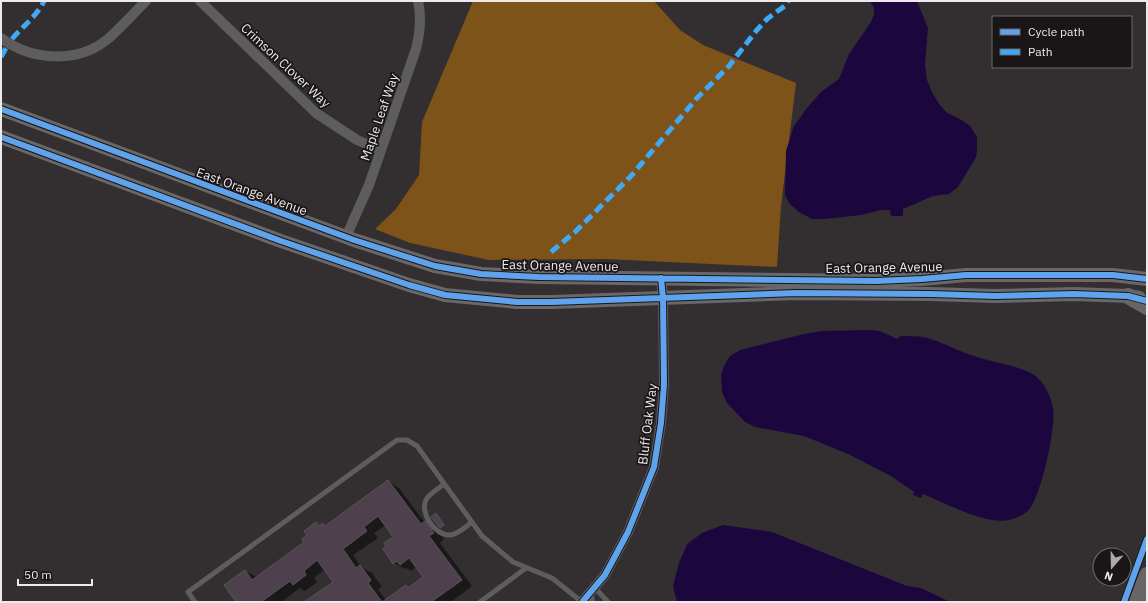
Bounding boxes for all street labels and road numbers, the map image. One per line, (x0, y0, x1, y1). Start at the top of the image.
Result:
street label: Crimson Clover Way (237, 19, 334, 112)
street label: Maple Leaf Way (357, 71, 403, 163)
street label: East Orange Avenue (194, 163, 310, 219)
street label: East Orange Avenue (501, 256, 619, 275)
street label: East Orange Avenue (825, 258, 943, 277)
street label: Bluff Oak Way (634, 382, 661, 466)

